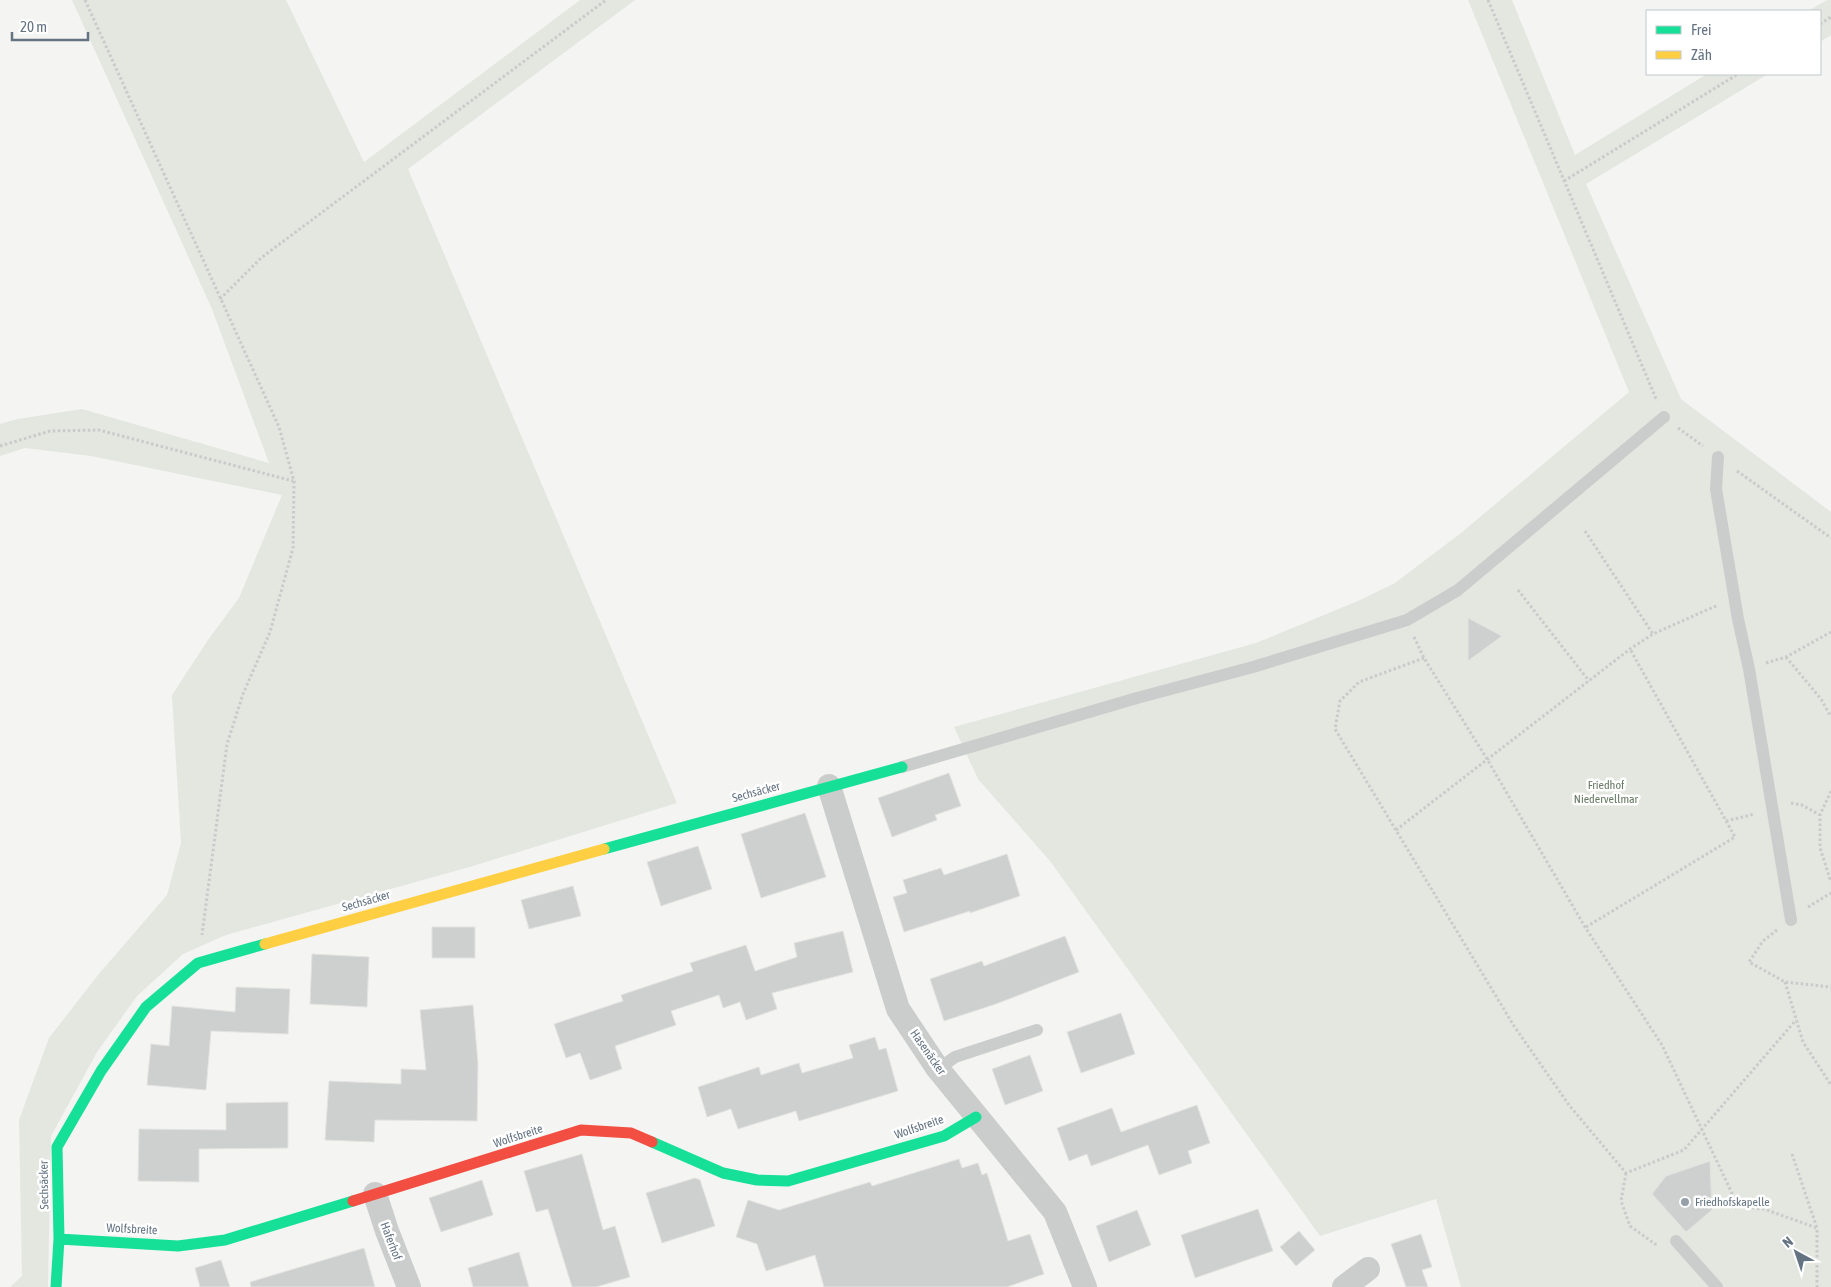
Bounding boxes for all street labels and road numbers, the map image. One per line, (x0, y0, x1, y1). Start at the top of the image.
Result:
street label: Sechsäcker (731, 779, 782, 805)
street label: Sechsäcker (341, 887, 392, 914)
street label: Hasenäcker (907, 1027, 949, 1078)
street label: Wolfsbreite (893, 1112, 945, 1142)
street label: Wolfsbreite (492, 1121, 544, 1151)
street label: Sechsäcker (37, 1160, 51, 1210)
street label: Haferhof (377, 1220, 405, 1263)
street label: Wolfsbreite (106, 1221, 158, 1237)

